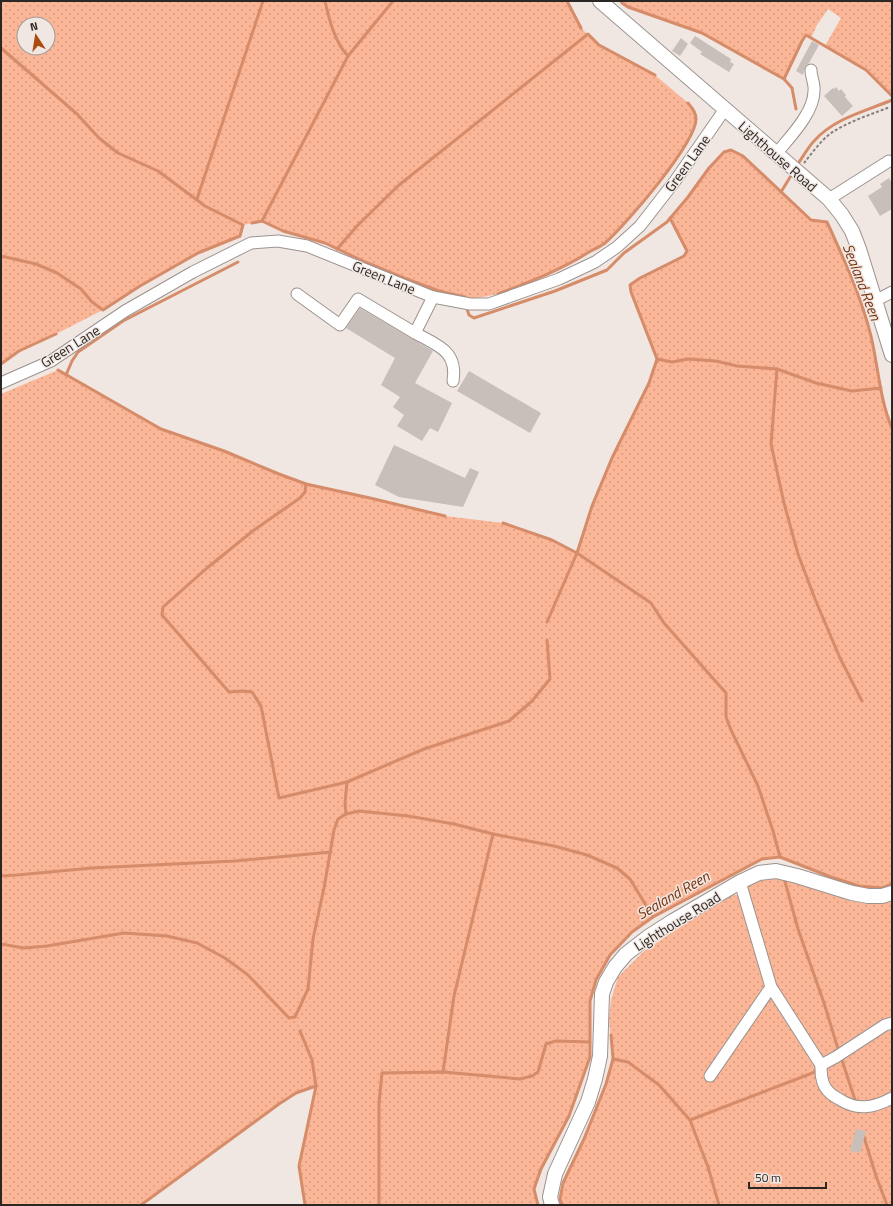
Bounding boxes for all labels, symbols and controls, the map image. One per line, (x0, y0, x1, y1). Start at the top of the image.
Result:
north arrow (16, 16, 56, 56)
text: N (29, 18, 39, 35)
street label: Lighthouse Road (734, 116, 822, 196)
street label: Green Lane (659, 130, 715, 196)
water label: Sealand Reen (837, 240, 887, 324)
street label: Green Lane (349, 255, 419, 299)
street label: Green Lane (36, 320, 104, 372)
water label: Sealand Reen (632, 865, 714, 925)
street label: Lighthouse Road (630, 886, 724, 956)
scale bar (749, 1164, 826, 1190)
text: 50 m (755, 1168, 781, 1187)

